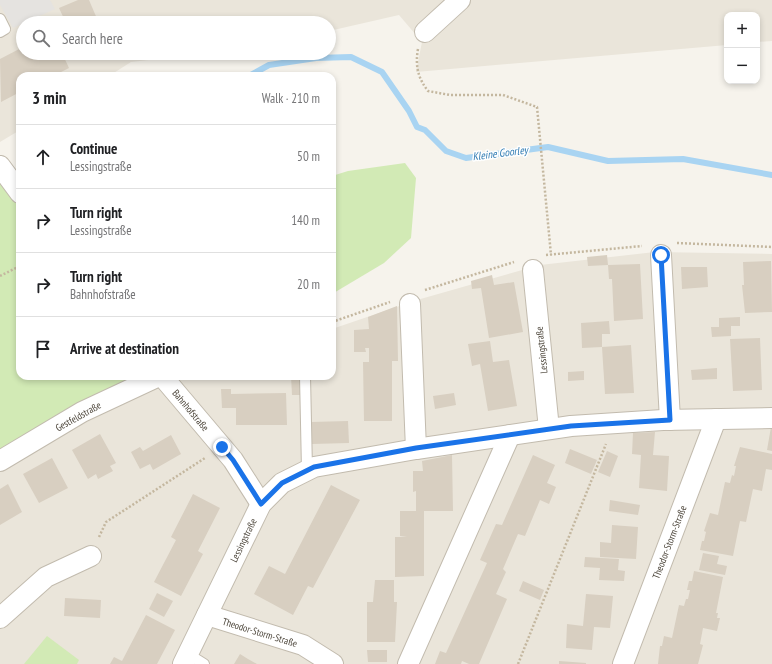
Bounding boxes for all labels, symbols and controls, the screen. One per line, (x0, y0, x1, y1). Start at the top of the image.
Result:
map controls (724, 12, 760, 84)
button: + (724, 12, 760, 48)
search box (16, 16, 336, 60)
icon: search (30, 27, 52, 49)
text: Search here (62, 29, 123, 48)
button: − (724, 48, 760, 84)
text: 3 min (32, 87, 66, 109)
text: Walk · 210 m (262, 90, 320, 107)
text: Continue (70, 139, 117, 158)
water label: Kleine Goorley (472, 142, 530, 163)
icon: ahead (32, 146, 54, 168)
text: 50 m (297, 148, 320, 165)
text: Lessingstraße (70, 158, 132, 175)
text: Turn right (70, 203, 122, 222)
icon: right (32, 210, 54, 232)
text: 140 m (291, 212, 320, 229)
text: Lessingstraße (70, 222, 132, 239)
route start (652, 246, 670, 264)
text: Turn right (70, 267, 122, 286)
icon: right (32, 274, 54, 296)
text: 20 m (297, 276, 320, 293)
text: Bahnhofstraße (70, 286, 136, 303)
street label: Lessingstraße (533, 326, 550, 374)
icon: arrive (32, 338, 54, 360)
text: Arrive at destination (70, 339, 179, 358)
street label: Bahnhofstraße (169, 387, 212, 434)
street label: Gestfeldstraße (53, 399, 103, 434)
route end (213, 438, 231, 456)
street label: Theodor-Storm-Straße (649, 504, 689, 581)
street label: Lessingstraße (227, 516, 260, 564)
street label: Theodor-Storm-Straße (221, 615, 299, 650)

